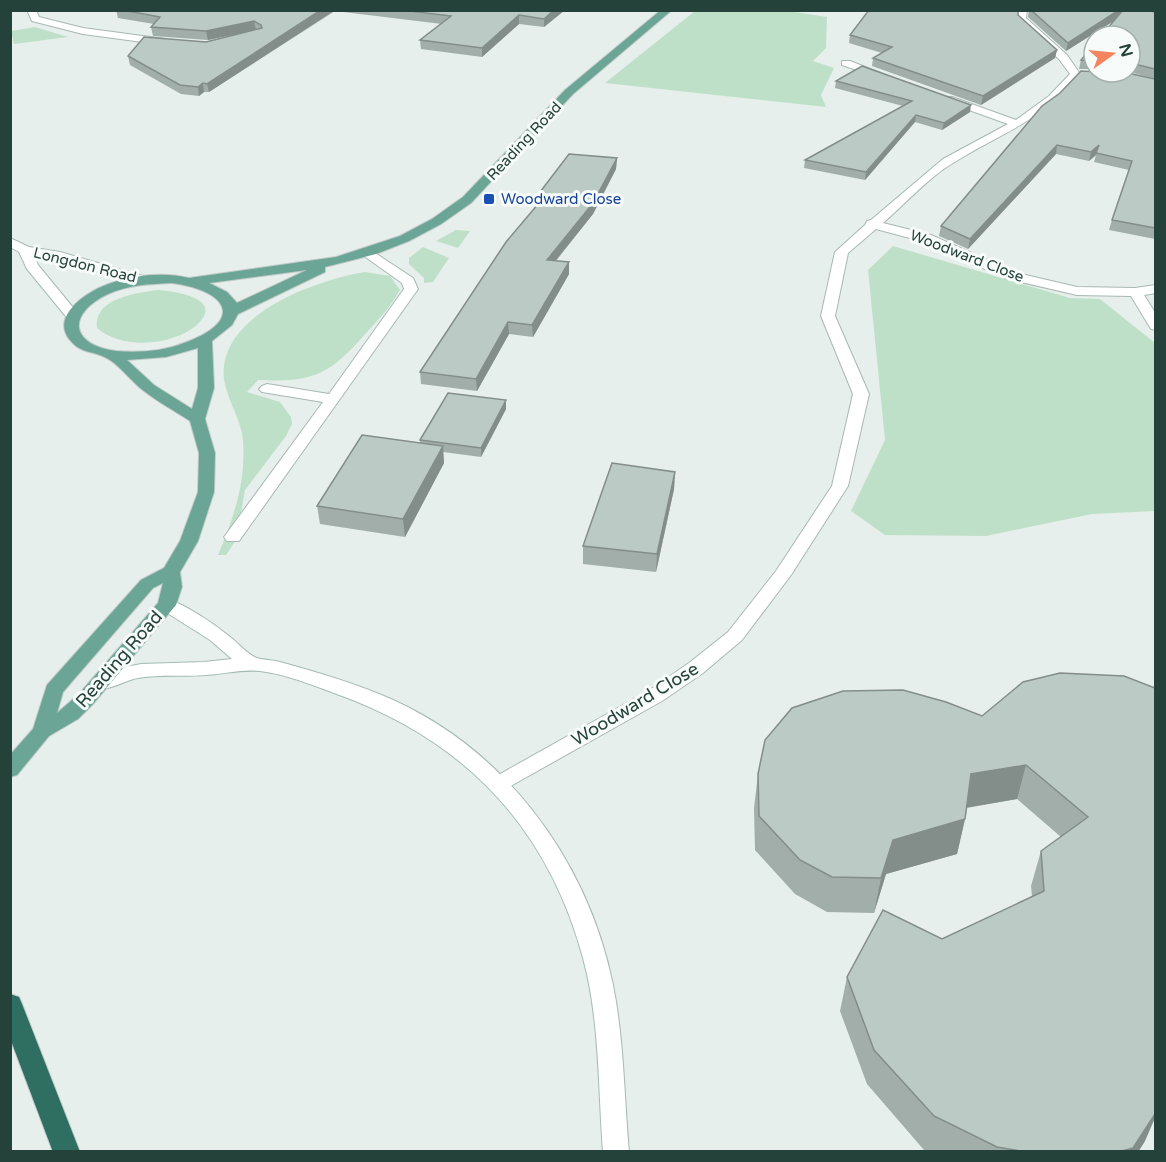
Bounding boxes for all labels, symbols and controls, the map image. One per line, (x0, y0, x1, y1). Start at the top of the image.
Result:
north arrow (1082, 24, 1142, 84)
text: N (1114, 42, 1137, 59)
street label: Reading Road (483, 98, 565, 184)
place label: Woodward Close (501, 190, 621, 208)
marker: Woodward Close (482, 192, 496, 206)
street label: Woodward Close (908, 226, 1026, 286)
street label: Longdon Road (32, 243, 138, 287)
street label: Reading Road (71, 606, 167, 712)
street label: Woodward Close (567, 657, 703, 751)

